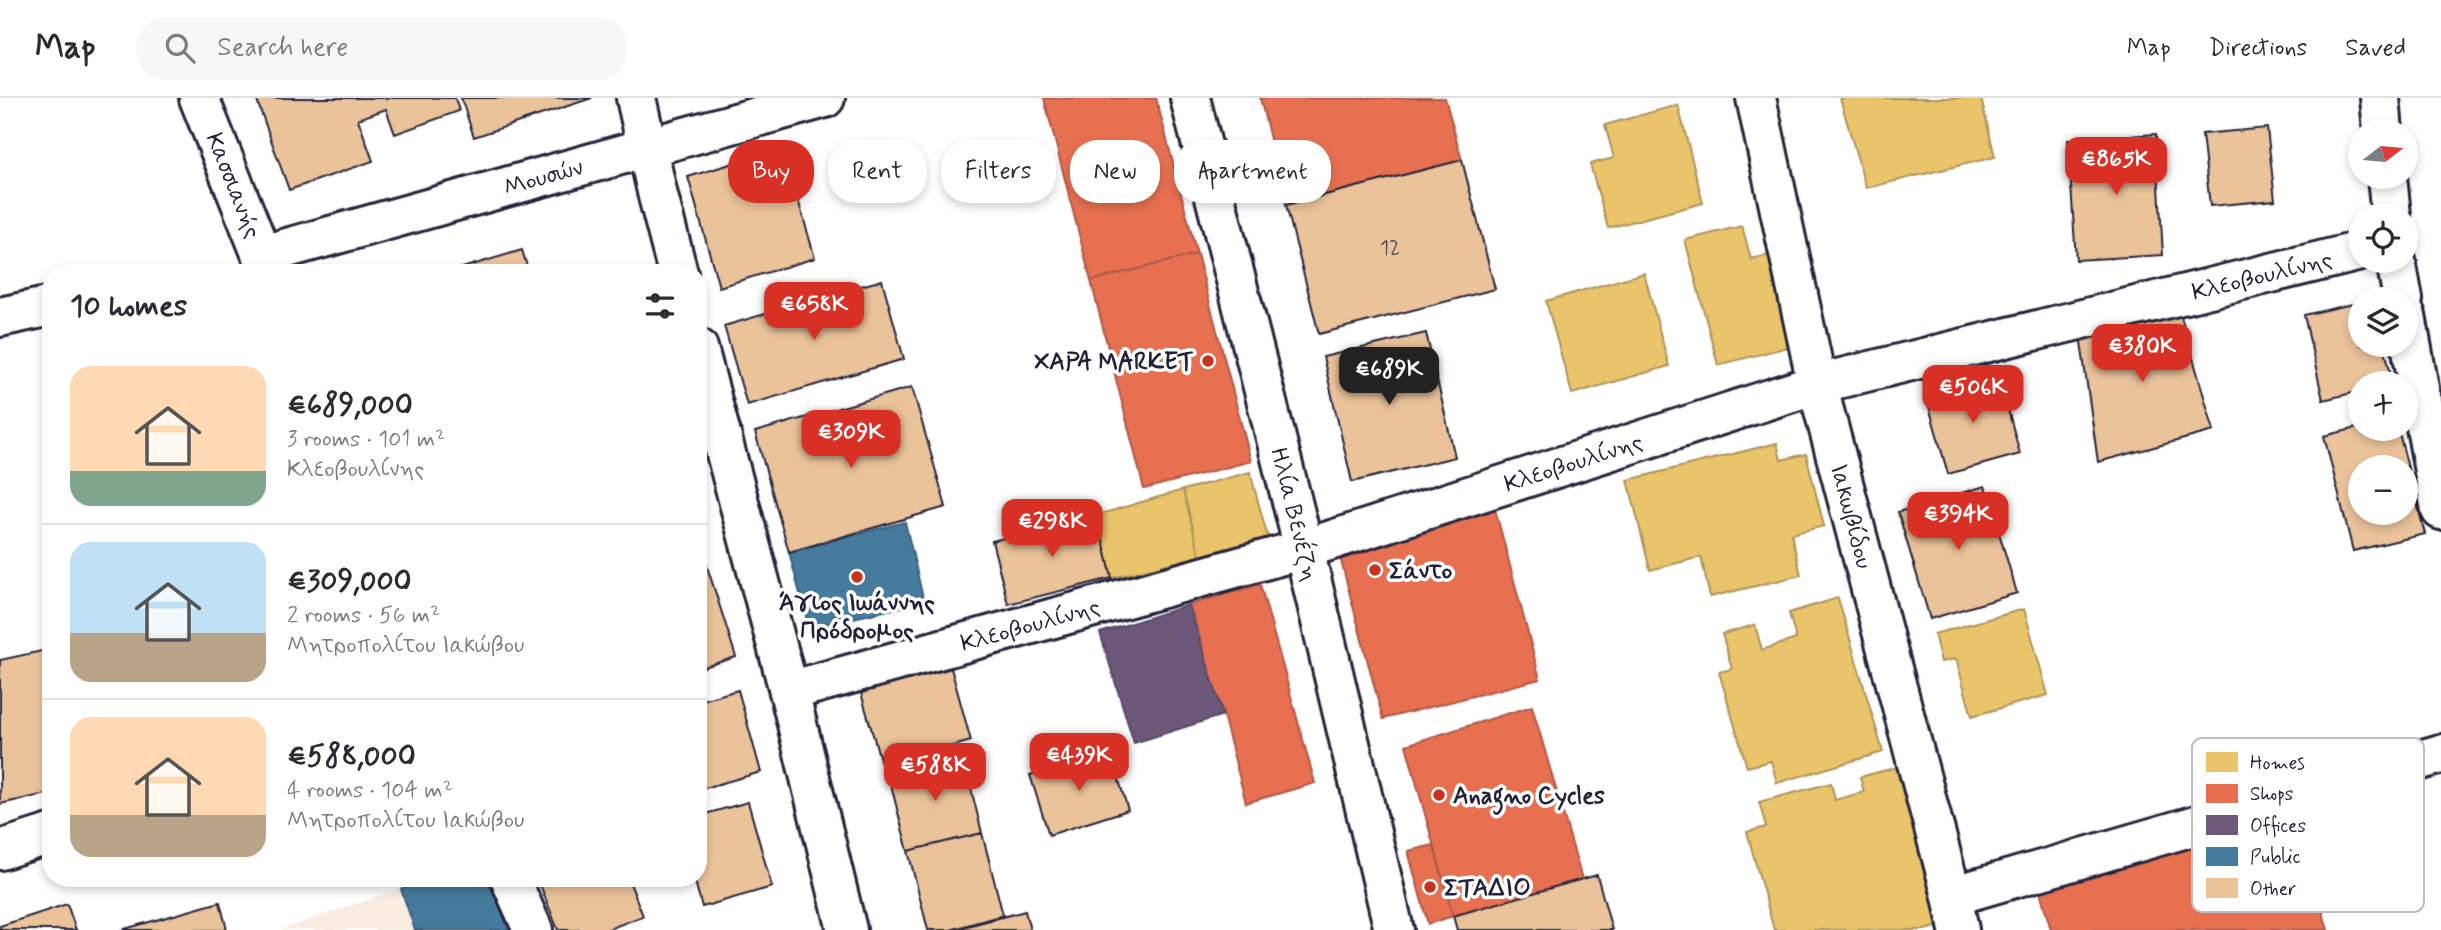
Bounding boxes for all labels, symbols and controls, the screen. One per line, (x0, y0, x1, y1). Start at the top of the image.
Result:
search box (137, 17, 627, 80)
text: Map (35, 26, 95, 70)
icon: search (161, 29, 199, 67)
text: Search here (217, 31, 348, 65)
text: Map (2127, 33, 2171, 64)
text: Directions (2209, 33, 2307, 64)
text: Saved (2345, 33, 2406, 64)
north arrow (2348, 119, 2418, 189)
map controls (2348, 119, 2418, 525)
street label: Κασσιανής (198, 129, 268, 243)
pin: €865K (2067, 138, 2165, 197)
chip: Buy (728, 140, 814, 203)
chip: Rent (828, 140, 927, 203)
chip: Filters (941, 140, 1056, 203)
chip: New (1070, 140, 1160, 203)
chip: Apartment (1174, 140, 1331, 203)
text: €865K (2081, 145, 2151, 175)
street label: Μουσών (500, 152, 587, 204)
button: locate (2348, 203, 2418, 273)
house number: 12 (1380, 234, 1400, 262)
street label: Κλεοβουλίνης (2189, 245, 2336, 309)
pin: €658K (765, 282, 863, 342)
text: 10 homes (70, 287, 187, 326)
icon: filters (641, 287, 679, 325)
button: layers (2348, 287, 2418, 357)
text: €658K (780, 290, 848, 320)
pin: €380K (2093, 324, 2191, 384)
text: €380K (2108, 332, 2176, 362)
place label: XAPA MARKET (1034, 347, 1194, 378)
pin: €689K (1340, 348, 1438, 407)
marker: XAPA MARKET (1200, 353, 1216, 369)
text: €689K (1355, 355, 1423, 385)
pin: €506K (1924, 366, 2022, 425)
button: + (2348, 371, 2418, 441)
text: €506K (1938, 373, 2008, 403)
text: €689,000 (287, 386, 413, 425)
icon: home (126, 394, 210, 478)
pin: €309K (802, 410, 900, 470)
text: €309K (818, 418, 884, 448)
text: 3 rooms · 101 m² (287, 425, 445, 455)
street label: Κλεοβουλίνης (1501, 427, 1647, 501)
street label: Ηλία Βενέζη (1262, 444, 1325, 584)
text: Κλεοβουλίνης (287, 455, 424, 485)
button: − (2348, 455, 2418, 525)
street label: Ιακωβίδου (1822, 461, 1879, 573)
pin: €394K (1909, 492, 2007, 552)
pin: €298K (1003, 500, 1101, 559)
text: €394K (1924, 500, 1992, 530)
text: €298K (1018, 507, 1086, 537)
place label: Σάντο (1389, 556, 1453, 587)
text: €309,000 (287, 562, 412, 601)
marker: Σάντο (1367, 562, 1383, 578)
marker: Άγιος Ιωάννης Πρόδρομος (849, 569, 865, 585)
icon: home (126, 570, 210, 654)
place label: Άγιος Ιωάννης Πρόδρομος (779, 588, 935, 647)
street label: Κλεοβουλίνης (957, 592, 1104, 660)
text: 2 rooms · 56 m² (287, 601, 440, 631)
text: Μητροπολίτου Ιακώβου (287, 631, 524, 661)
pin: €439K (1030, 734, 1128, 793)
text: €588,000 (287, 737, 416, 776)
legend (2192, 738, 2424, 912)
text: €439K (1046, 741, 1112, 771)
pin: €588K (886, 744, 984, 803)
icon: home (126, 745, 210, 829)
text: €588K (900, 751, 970, 781)
text: Homes (2250, 751, 2305, 776)
text: 4 rooms · 104 m² (287, 776, 453, 806)
place label: Anagno Cycles (1453, 781, 1605, 815)
text: Shops (2250, 782, 2293, 807)
marker: Anagno Cycles (1431, 787, 1447, 803)
text: Μητροπολίτου Ιακώβου (287, 806, 524, 836)
text: Offices (2250, 814, 2306, 839)
text: Public (2250, 845, 2301, 870)
place label: ΣΤΑΔΙΟ (1444, 873, 1531, 904)
text: Other (2250, 877, 2296, 902)
marker: ΣΤΑΔΙΟ (1422, 879, 1438, 895)

